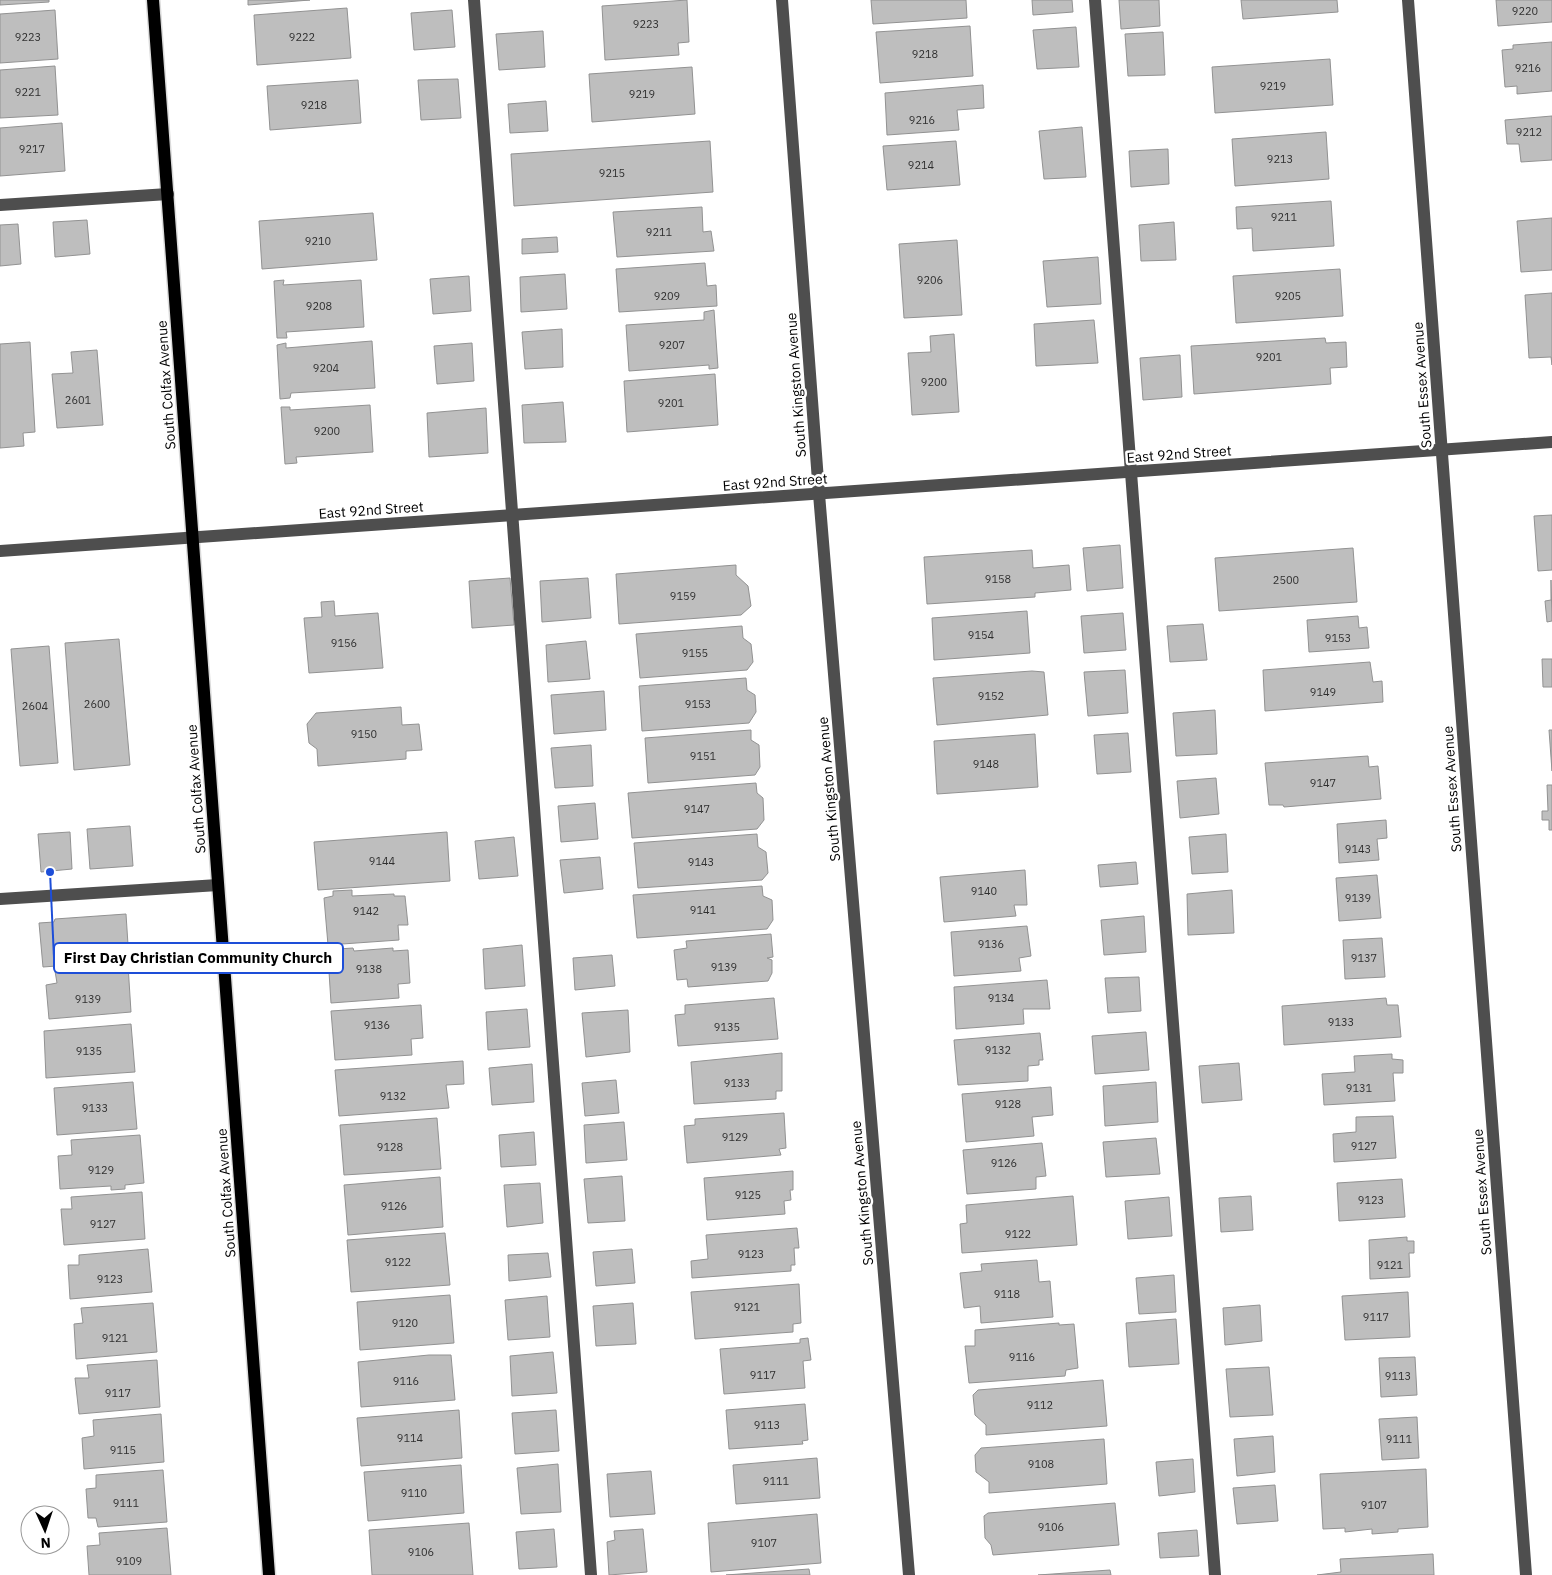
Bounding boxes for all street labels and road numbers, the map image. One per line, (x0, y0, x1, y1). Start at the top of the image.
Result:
street label: South Kingston Avenue (782, 312, 810, 458)
street label: South Colfax Avenue (152, 319, 179, 450)
street label: South Essex Avenue (1409, 321, 1435, 449)
street label: East 92nd Street (1126, 441, 1232, 467)
street label: East 92nd Street (722, 469, 828, 495)
street label: East 92nd Street (318, 497, 424, 523)
street label: South Kingston Avenue (814, 716, 844, 862)
street label: South Colfax Avenue (182, 723, 209, 854)
street label: South Essex Avenue (1439, 725, 1465, 853)
street label: South Kingston Avenue (847, 1120, 877, 1266)
street label: South Colfax Avenue (212, 1127, 239, 1258)
street label: South Essex Avenue (1469, 1128, 1495, 1256)

